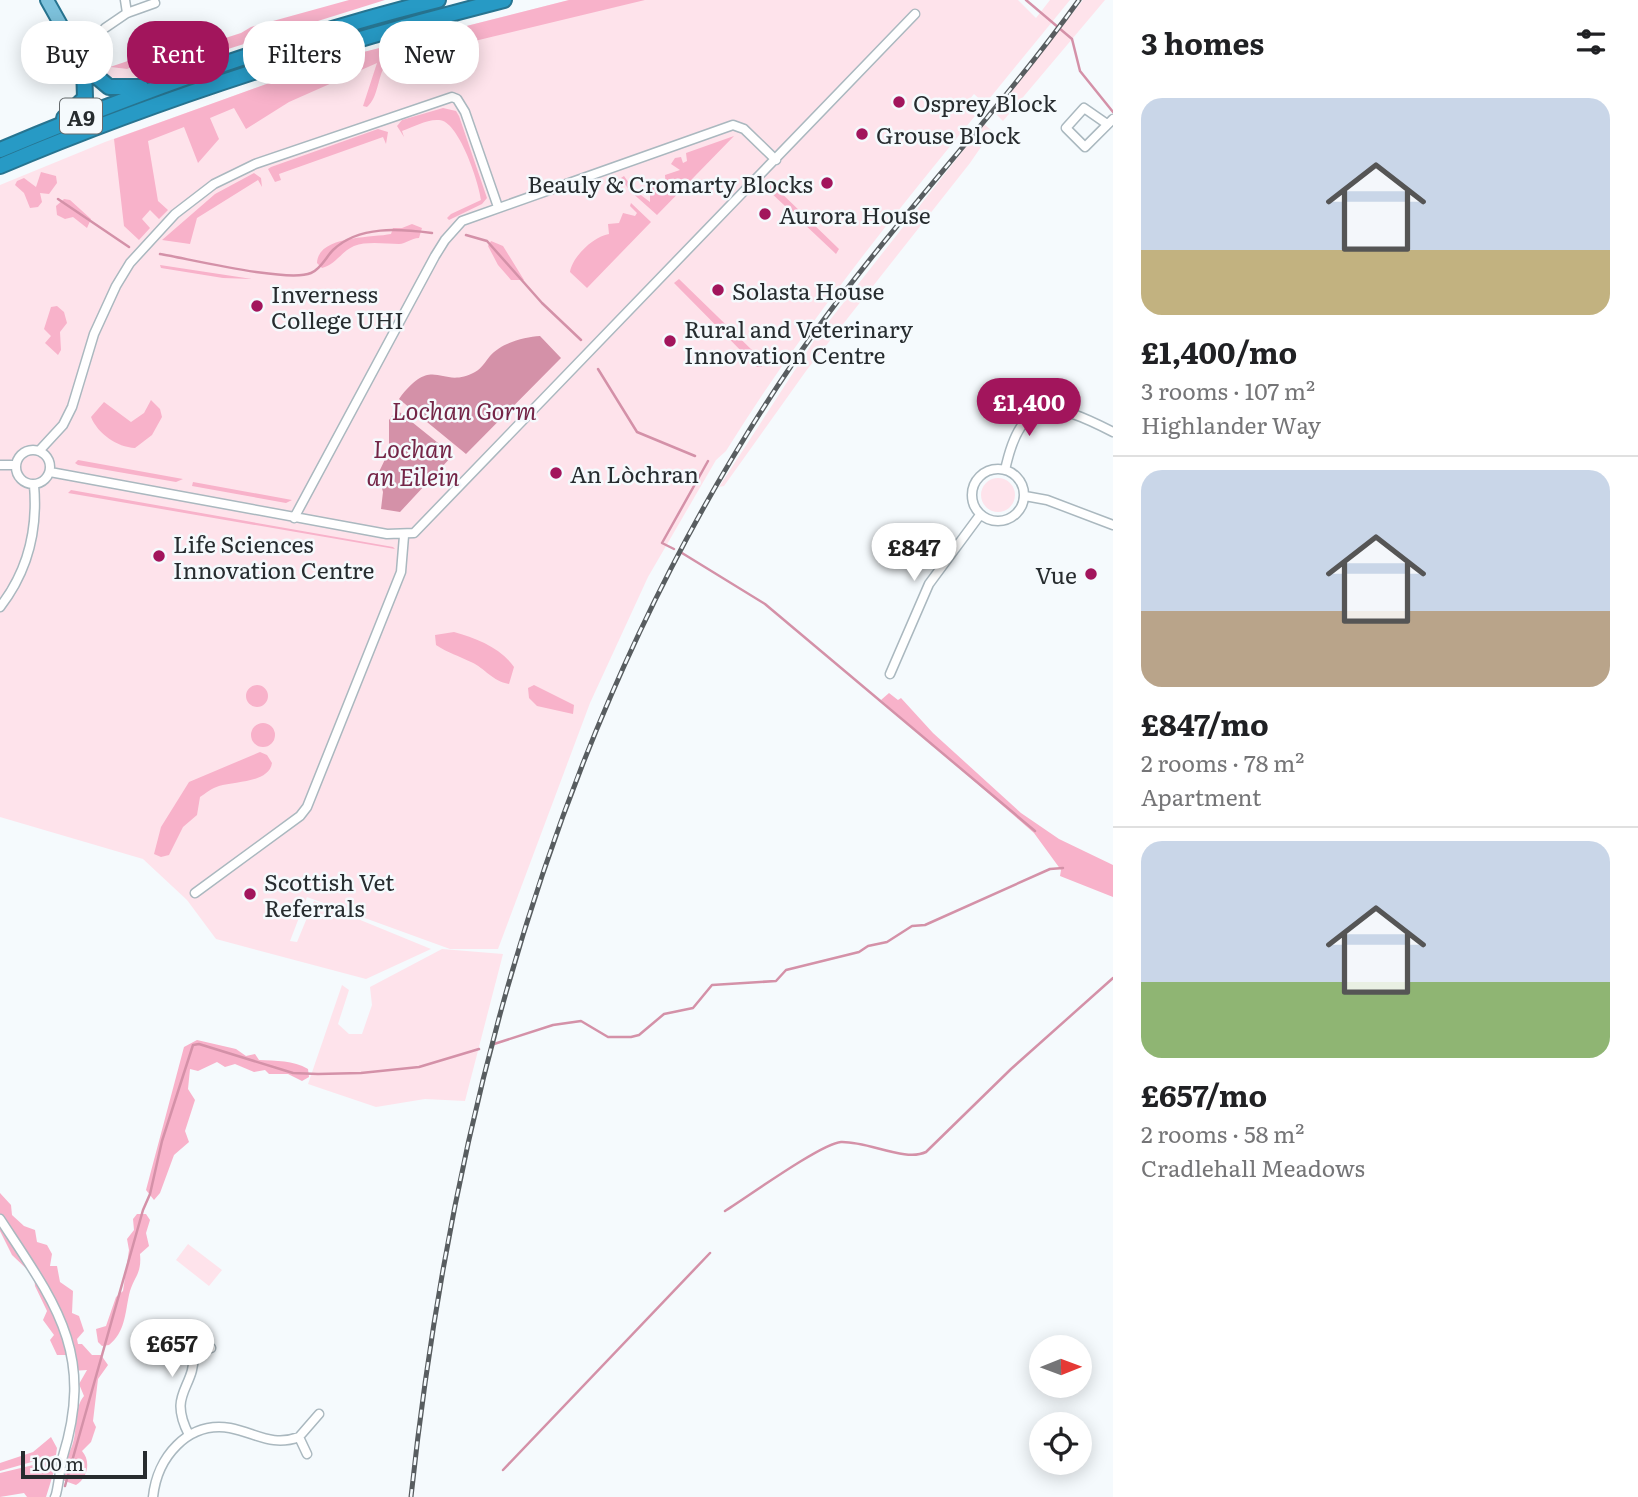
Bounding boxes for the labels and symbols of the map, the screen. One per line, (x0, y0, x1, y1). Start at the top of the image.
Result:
place label: Osprey Block (913, 85, 1057, 119)
marker: Osprey Block (891, 94, 907, 110)
road number: A9 (60, 99, 102, 134)
place label: Grouse Block (876, 117, 1021, 151)
marker: Grouse Block (854, 126, 870, 142)
place label: Beauly & Cromarty Blocks (527, 166, 813, 200)
marker: Beauly & Cromarty Blocks (819, 175, 835, 191)
place label: Aurora House (779, 197, 931, 231)
marker: Aurora House (757, 206, 773, 222)
place label: Solasta House (732, 273, 884, 307)
place label: Inverness College UHI (271, 276, 404, 336)
marker: Solasta House (710, 282, 726, 298)
marker: Inverness College UHI (249, 298, 265, 314)
place label: Rural and Veterinary Innovation Centre (684, 311, 914, 371)
marker: Rural and Veterinary Innovation Centre (662, 333, 678, 349)
pin: £1,400 (972, 378, 1086, 438)
water label: Lochan Gorm (391, 392, 537, 427)
water label: Lochan an Eilein (366, 430, 460, 493)
place label: An Lòchran (570, 456, 699, 490)
marker: An Lòchran (548, 465, 564, 481)
pin: £847 (873, 524, 955, 583)
place label: Life Sciences Innovation Centre (173, 526, 374, 586)
marker: Life Sciences Innovation Centre (151, 548, 167, 564)
place label: Vue (1035, 557, 1077, 591)
marker: Vue (1083, 566, 1099, 582)
place label: Scottish Vet Referrals (264, 864, 395, 924)
marker: Scottish Vet Referrals (242, 886, 258, 902)
pin: £657 (131, 1320, 213, 1379)
north arrow (1029, 1335, 1092, 1398)
scale bar (21, 1448, 147, 1480)

